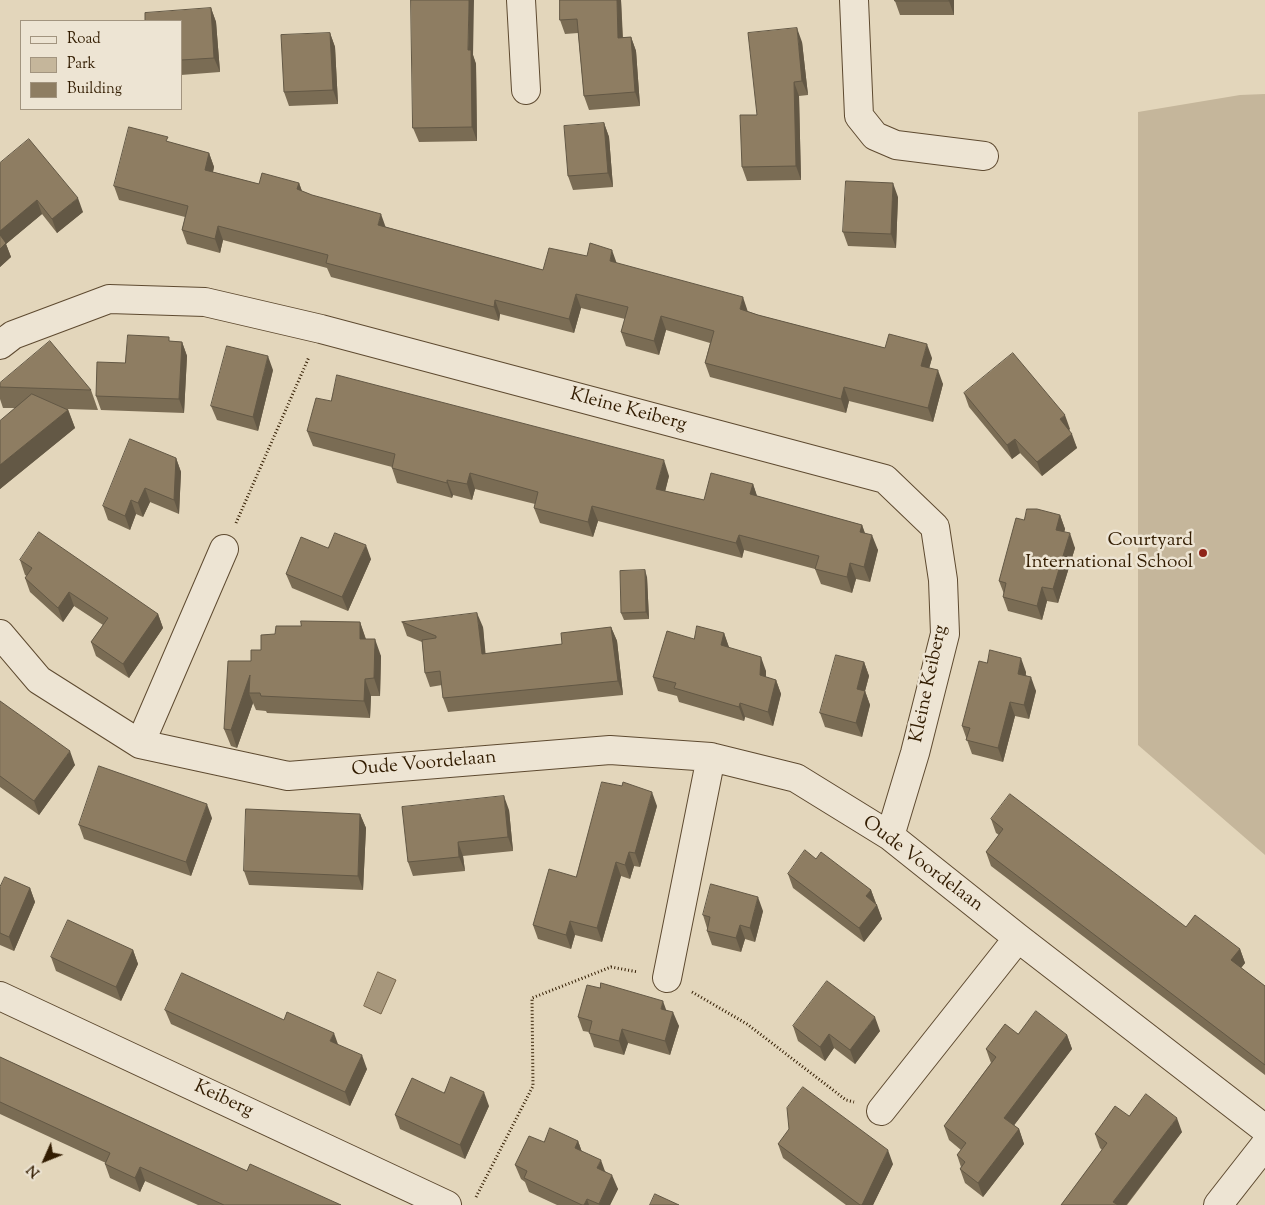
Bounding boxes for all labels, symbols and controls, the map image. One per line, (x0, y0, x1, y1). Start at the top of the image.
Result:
legend (20, 20, 182, 110)
text: Road (67, 29, 101, 50)
text: Park (67, 54, 96, 75)
text: Building (67, 79, 122, 100)
street label: Kleine Keiberg (567, 385, 689, 437)
place label: Courtyard International School (1025, 531, 1193, 575)
marker: Courtyard International School (1197, 547, 1209, 559)
street label: Kleine Keiberg (906, 623, 954, 745)
street label: Oude Voordelaan (351, 747, 497, 783)
street label: Oude Voordelaan (857, 812, 987, 918)
street label: Keiberg (190, 1076, 256, 1124)
north arrow (20, 1135, 70, 1185)
text: N (23, 1159, 45, 1181)

